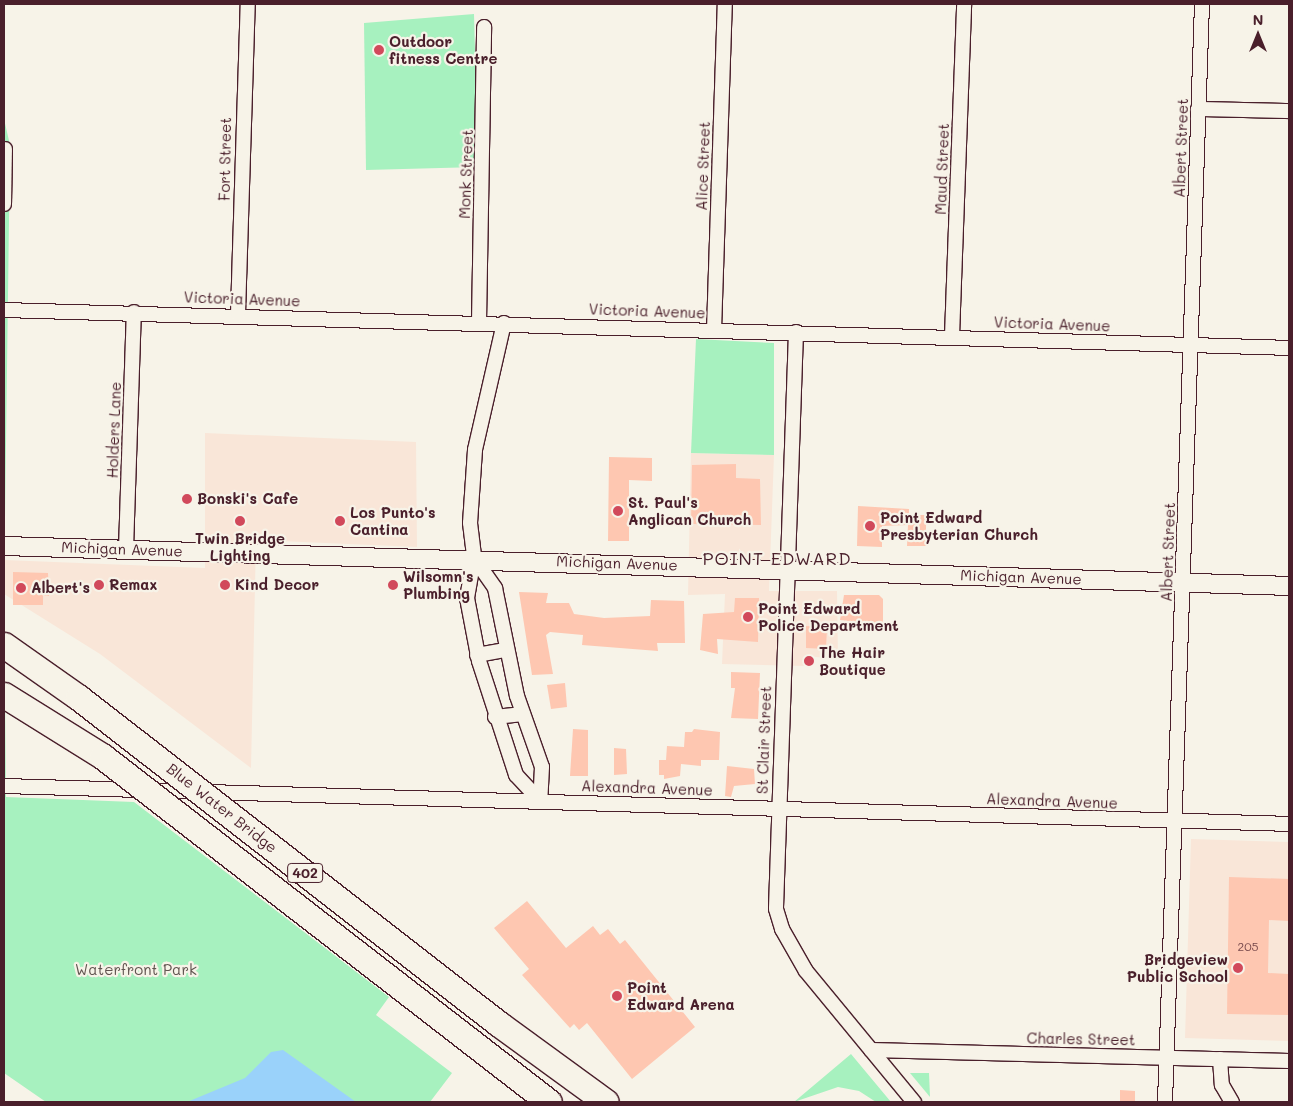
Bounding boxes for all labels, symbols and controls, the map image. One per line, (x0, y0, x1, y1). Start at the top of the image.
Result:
north arrow (1233, 10, 1283, 60)
text: N (1253, 10, 1263, 29)
place label: Outdoor fitness Centre (389, 32, 497, 67)
marker: Outdoor fitness Centre (373, 44, 385, 56)
street label: Albert Street (1170, 98, 1192, 198)
street label: Fort Street (215, 117, 235, 201)
street label: Alice Street (692, 121, 714, 211)
street label: Maud Street (931, 123, 953, 215)
street label: Monk Street (455, 129, 477, 219)
street label: Victoria Avenue (183, 288, 301, 310)
street label: Victoria Avenue (588, 300, 706, 322)
street label: Victoria Avenue (993, 313, 1111, 335)
street label: Holders Lane (103, 381, 125, 479)
place label: Bonski's Cafe (197, 490, 298, 508)
marker: Bonski's Cafe (181, 493, 193, 505)
place label: St. Paul's Anglican Church (628, 493, 751, 528)
street label: Albert Street (1157, 502, 1179, 602)
place label: Los Punto's Cantina (350, 503, 436, 538)
marker: St. Paul's Anglican Church (612, 505, 624, 517)
place label: Point Edward Presbyterian Church (880, 508, 1038, 543)
marker: Twin Bridge Lighting (234, 515, 246, 527)
marker: Los Punto's Cantina (334, 515, 346, 527)
marker: Point Edward Presbyterian Church (864, 520, 876, 532)
place label: Twin Bridge Lighting (195, 529, 285, 564)
street label: Michigan Avenue (61, 538, 183, 560)
district label: POINT EDWARD (701, 547, 853, 569)
street label: Michigan Avenue (556, 552, 678, 574)
street label: Michigan Avenue (960, 566, 1082, 588)
place label: Wilsomn's Plumbing (403, 567, 474, 602)
place label: Remax (109, 576, 157, 594)
place label: Kind Decor (235, 576, 319, 594)
place label: Albert's (31, 579, 90, 597)
marker: Remax (93, 579, 105, 591)
marker: Kind Decor (219, 579, 231, 591)
marker: Wilsomn's Plumbing (387, 579, 399, 591)
marker: Albert's (15, 582, 27, 594)
place label: Point Edward Police Department (758, 599, 899, 634)
marker: Point Edward Police Department (742, 611, 754, 623)
place label: The Hair Boutique (819, 643, 886, 678)
marker: The Hair Boutique (803, 655, 815, 667)
street label: St Clair Street (753, 686, 775, 794)
street label: Blue Water Bridge (163, 759, 281, 857)
street label: Alexandra Avenue (581, 777, 713, 799)
street label: Alexandra Avenue (986, 790, 1118, 812)
road number: 402 (286, 861, 324, 884)
house number: 205 (1237, 940, 1259, 954)
place label: Bridgeview Public School (1127, 950, 1228, 985)
park label: Waterfront Park (75, 961, 197, 979)
marker: Bridgeview Public School (1232, 962, 1244, 974)
place label: Point Edward Arena (627, 978, 735, 1013)
marker: Point Edward Arena (611, 990, 623, 1002)
street label: Charles Street (1026, 1029, 1136, 1049)

